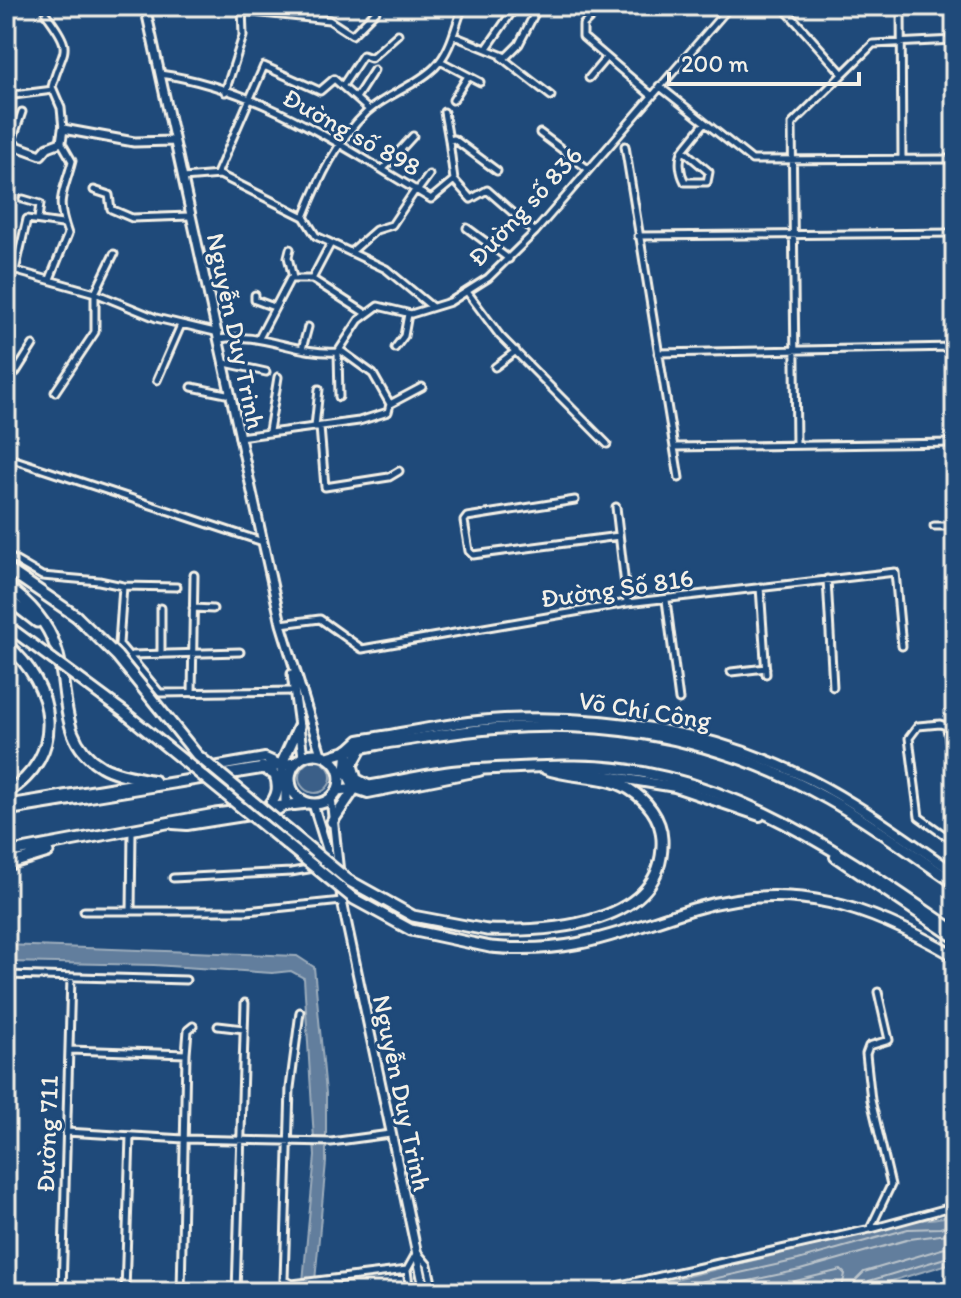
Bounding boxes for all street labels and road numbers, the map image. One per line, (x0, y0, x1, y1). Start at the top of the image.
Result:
street label: Đường số 898 (277, 81, 427, 183)
street label: Đường số 836 (461, 139, 589, 273)
street label: Nguyễn Duy Trinh (200, 230, 272, 432)
street label: Đường Số 816 (539, 561, 695, 615)
street label: Võ Chí Công (576, 684, 714, 736)
street label: Nguyễn Duy Trinh (366, 992, 438, 1194)
street label: Đường 711 (29, 1075, 65, 1193)

